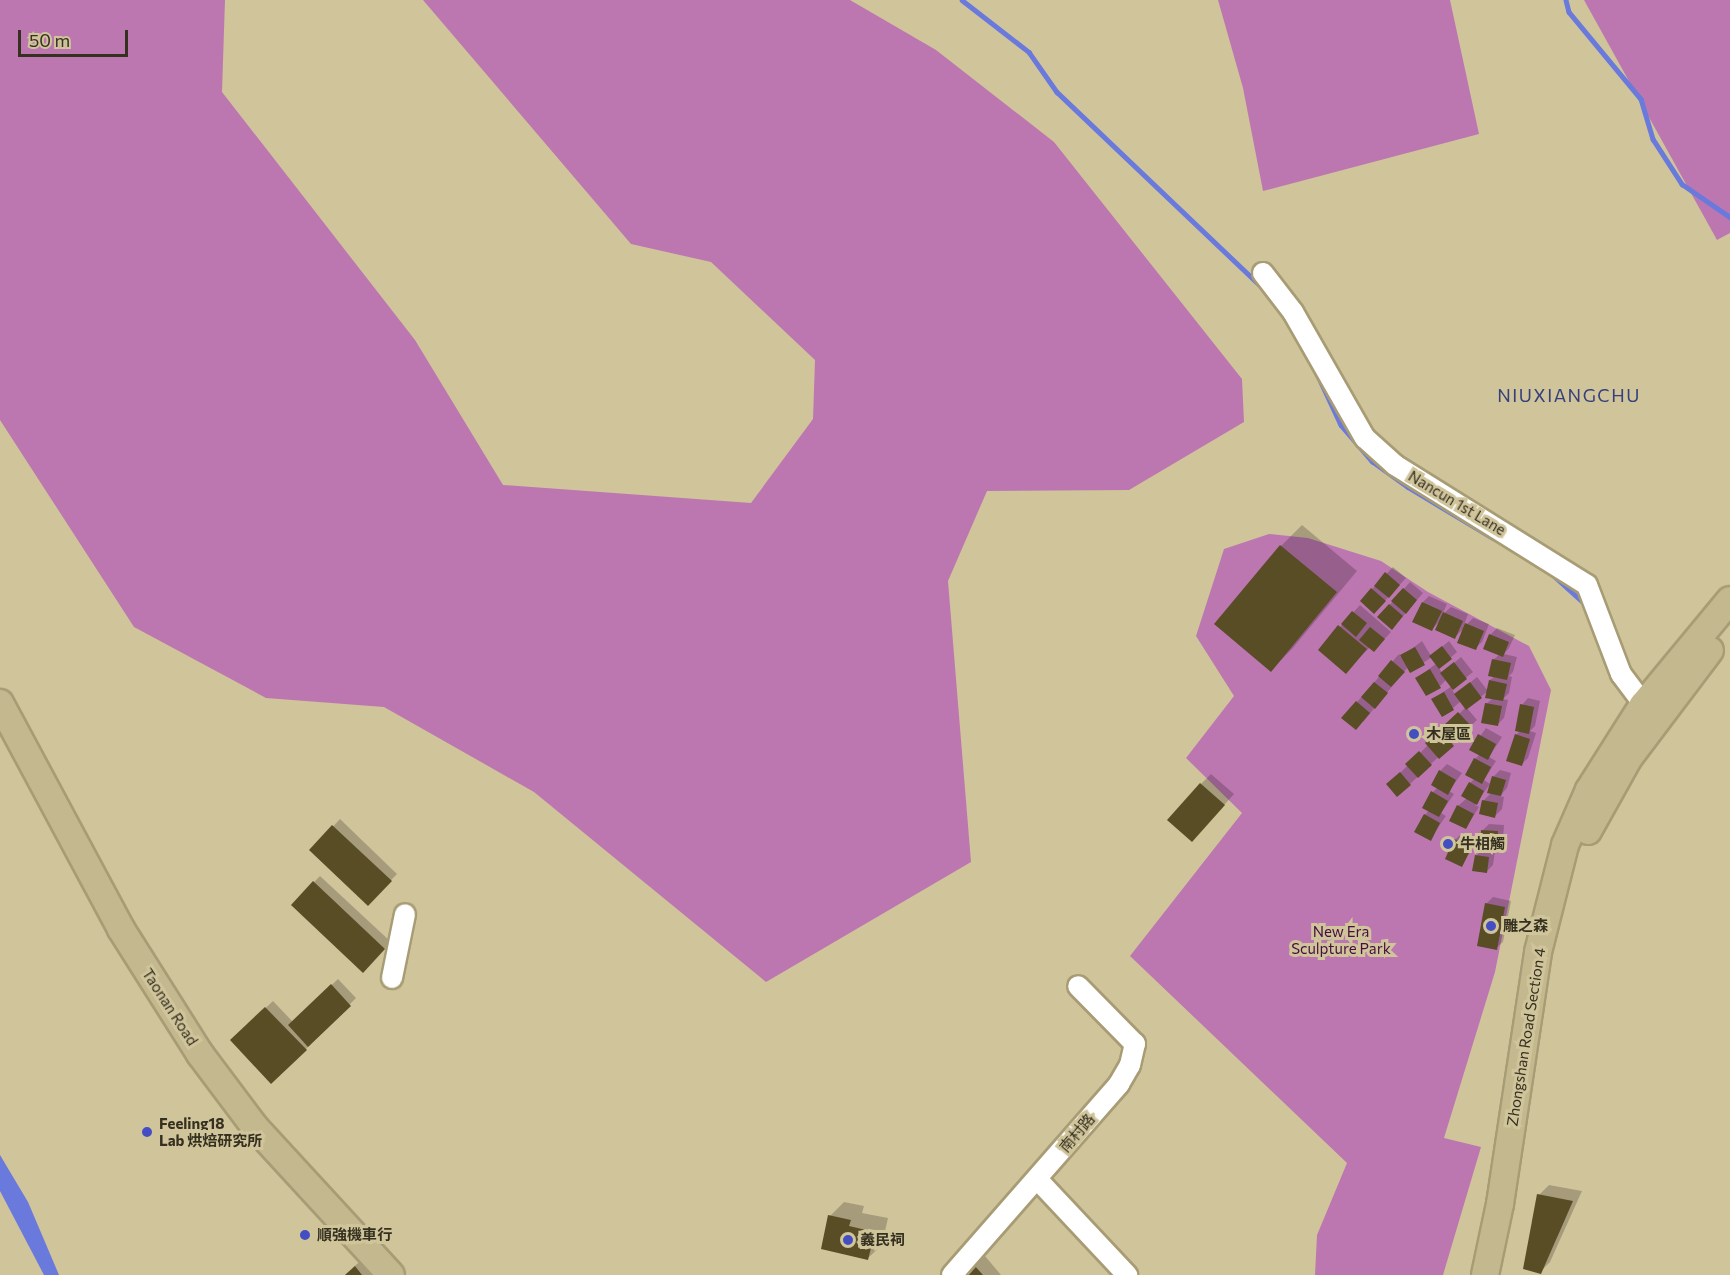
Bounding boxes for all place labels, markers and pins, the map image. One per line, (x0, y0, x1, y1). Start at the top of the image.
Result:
place label: 木屋區 (1426, 725, 1471, 743)
marker: 木屋區 (1407, 727, 1421, 741)
place label: 牛相觸 (1460, 835, 1505, 853)
marker: 牛相觸 (1441, 837, 1455, 851)
place label: 雕之森 (1503, 917, 1548, 935)
marker: 雕之森 (1484, 919, 1498, 933)
place label: Feeling18 Lab 烘焙研究所 (159, 1114, 262, 1149)
marker: Feeling18 Lab 烘焙研究所 (140, 1125, 154, 1139)
place label: 順強機車行 (317, 1226, 392, 1244)
marker: 順強機車行 (298, 1228, 312, 1242)
place label: 義民祠 (860, 1231, 905, 1249)
marker: 義民祠 (841, 1233, 855, 1247)

